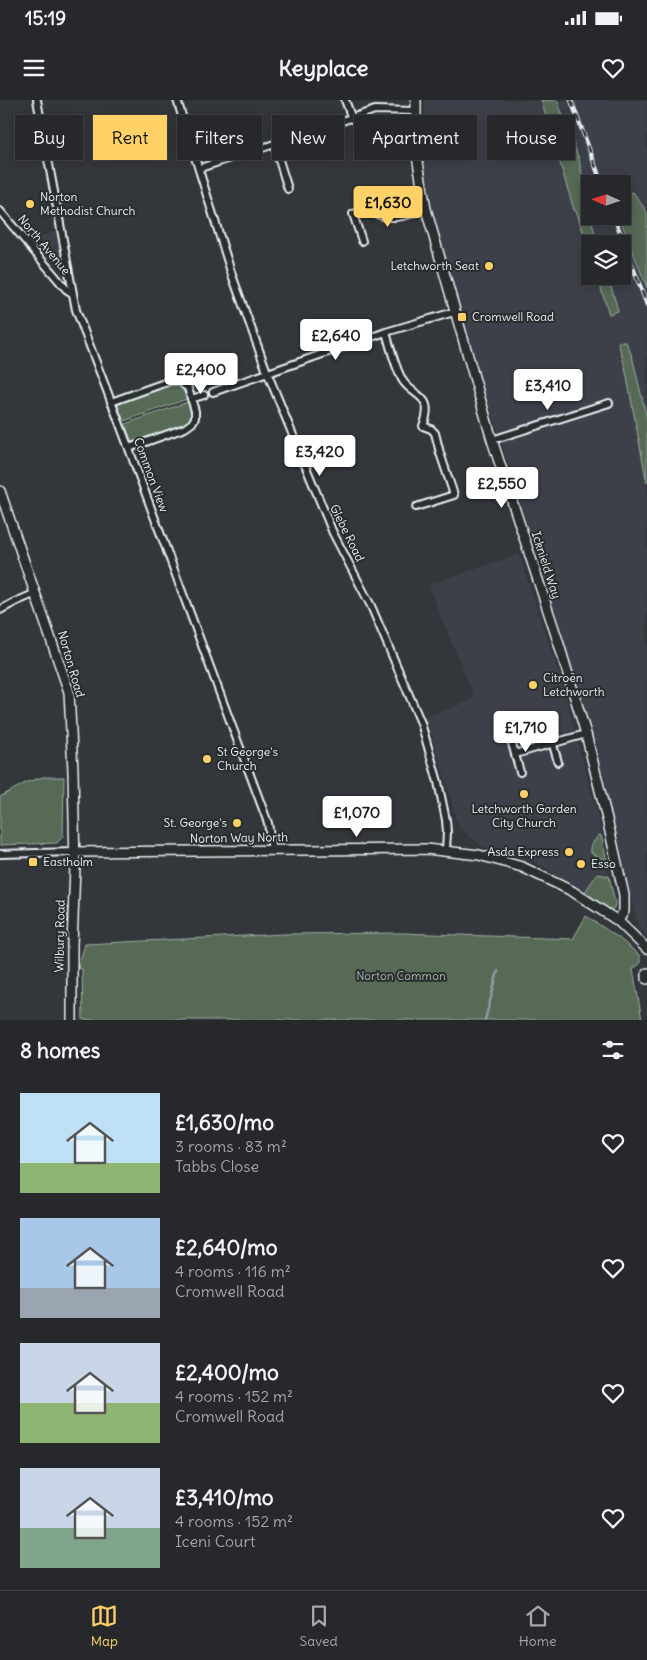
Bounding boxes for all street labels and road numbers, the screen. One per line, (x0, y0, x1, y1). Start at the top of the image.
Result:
street label: North Avenue (15, 212, 74, 278)
street label: Common View (131, 436, 172, 515)
street label: Glebe Road (327, 502, 368, 564)
street label: Icknield Way (529, 529, 564, 600)
street label: Norton Road (55, 629, 88, 699)
street label: Norton Way North (190, 829, 288, 846)
street label: Wilbury Road (51, 900, 68, 972)

